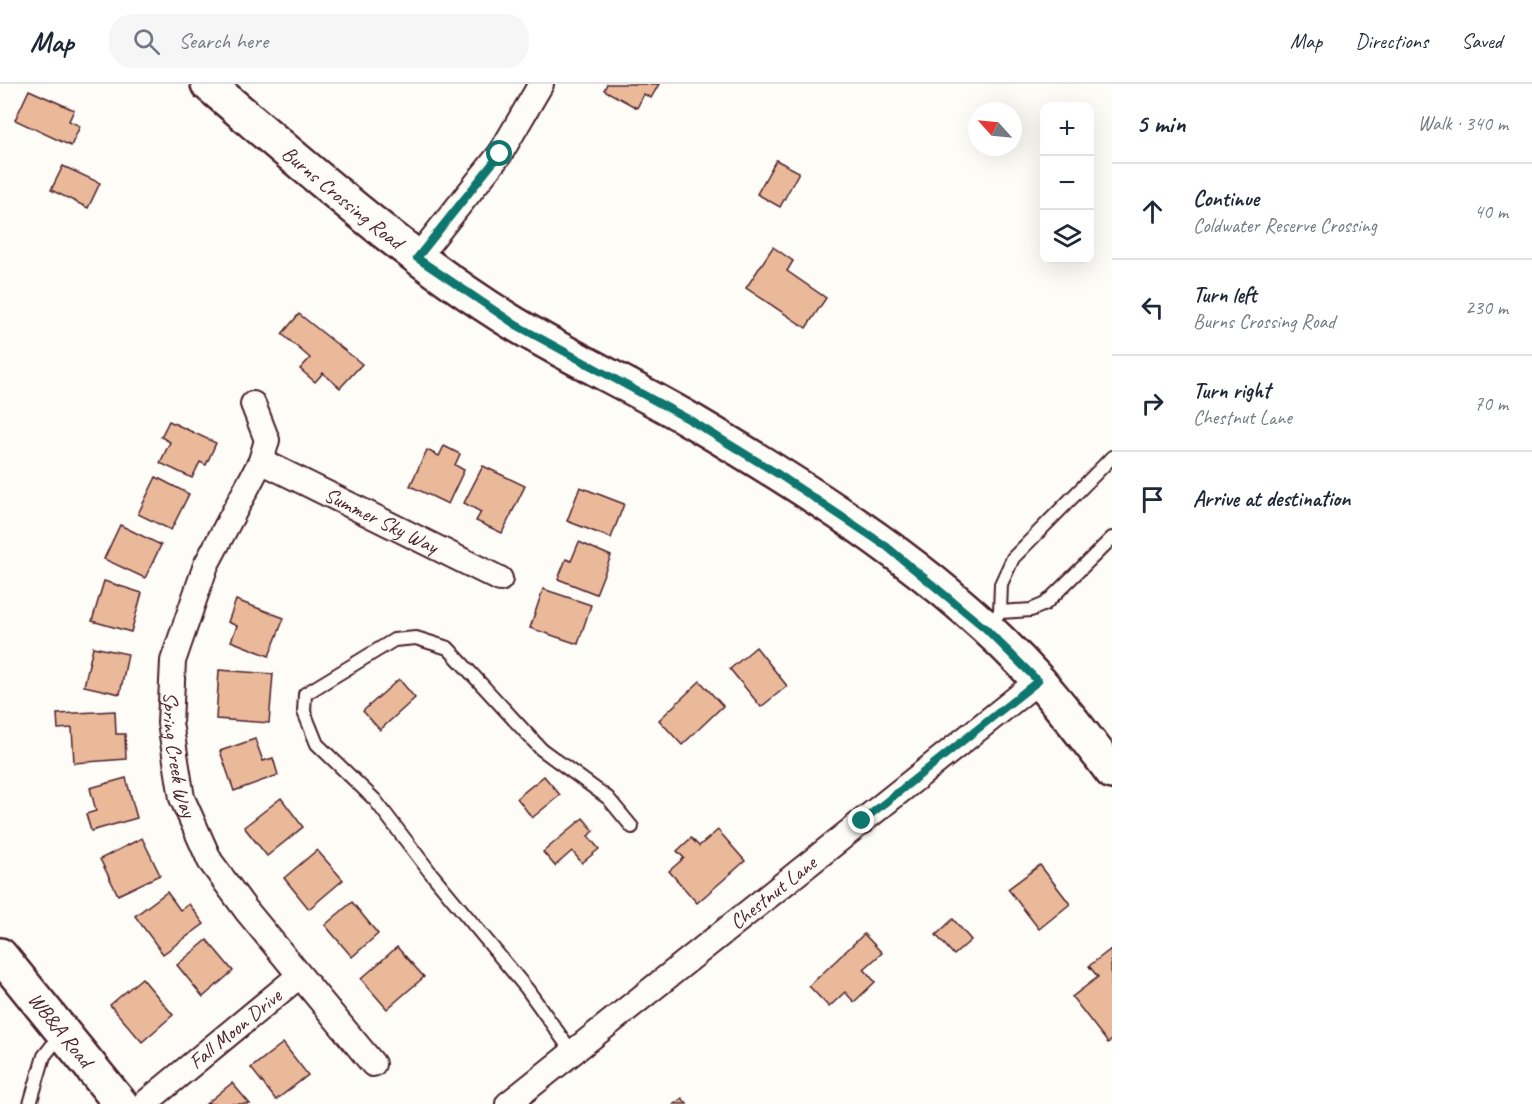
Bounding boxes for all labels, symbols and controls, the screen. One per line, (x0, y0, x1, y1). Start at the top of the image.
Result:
search box (109, 14, 529, 68)
text: Map (30, 24, 73, 59)
icon: search (130, 25, 163, 58)
text: Search here (178, 27, 268, 55)
text: Map (1290, 28, 1322, 54)
text: Directions (1355, 28, 1428, 54)
text: Saved (1461, 28, 1502, 54)
north arrow (968, 102, 1022, 156)
map controls (1040, 102, 1094, 264)
button: + (1040, 102, 1094, 156)
text: 5 min (1136, 107, 1185, 140)
text: Walk · 340 m (1418, 111, 1508, 136)
street label: Burns Crossing Road (277, 140, 411, 256)
route start (486, 140, 512, 166)
button: − (1040, 156, 1094, 210)
text: Continue (1193, 185, 1259, 213)
icon: ahead (1136, 195, 1169, 228)
text: 40 m (1474, 199, 1508, 224)
button: layers (1040, 210, 1094, 264)
text: Coldwater Reserve Crossing (1193, 213, 1377, 238)
text: Turn left (1193, 281, 1257, 309)
icon: left (1136, 291, 1169, 324)
text: 230 m (1465, 295, 1508, 320)
text: Burns Crossing Road (1193, 309, 1335, 334)
text: Turn right (1193, 377, 1270, 405)
icon: right (1136, 387, 1169, 420)
text: 70 m (1474, 391, 1508, 416)
text: Chestnut Lane (1193, 405, 1292, 430)
street label: Summer Sky Way (320, 481, 444, 560)
icon: arrive (1136, 483, 1169, 516)
text: Arrive at destination (1193, 485, 1350, 513)
street label: Spring Creek Way (157, 691, 203, 823)
route end (848, 807, 874, 833)
street label: Chestnut Lane (724, 849, 823, 935)
street label: Fall Moon Drive (183, 982, 287, 1075)
street label: WB&A Road (23, 987, 101, 1075)

